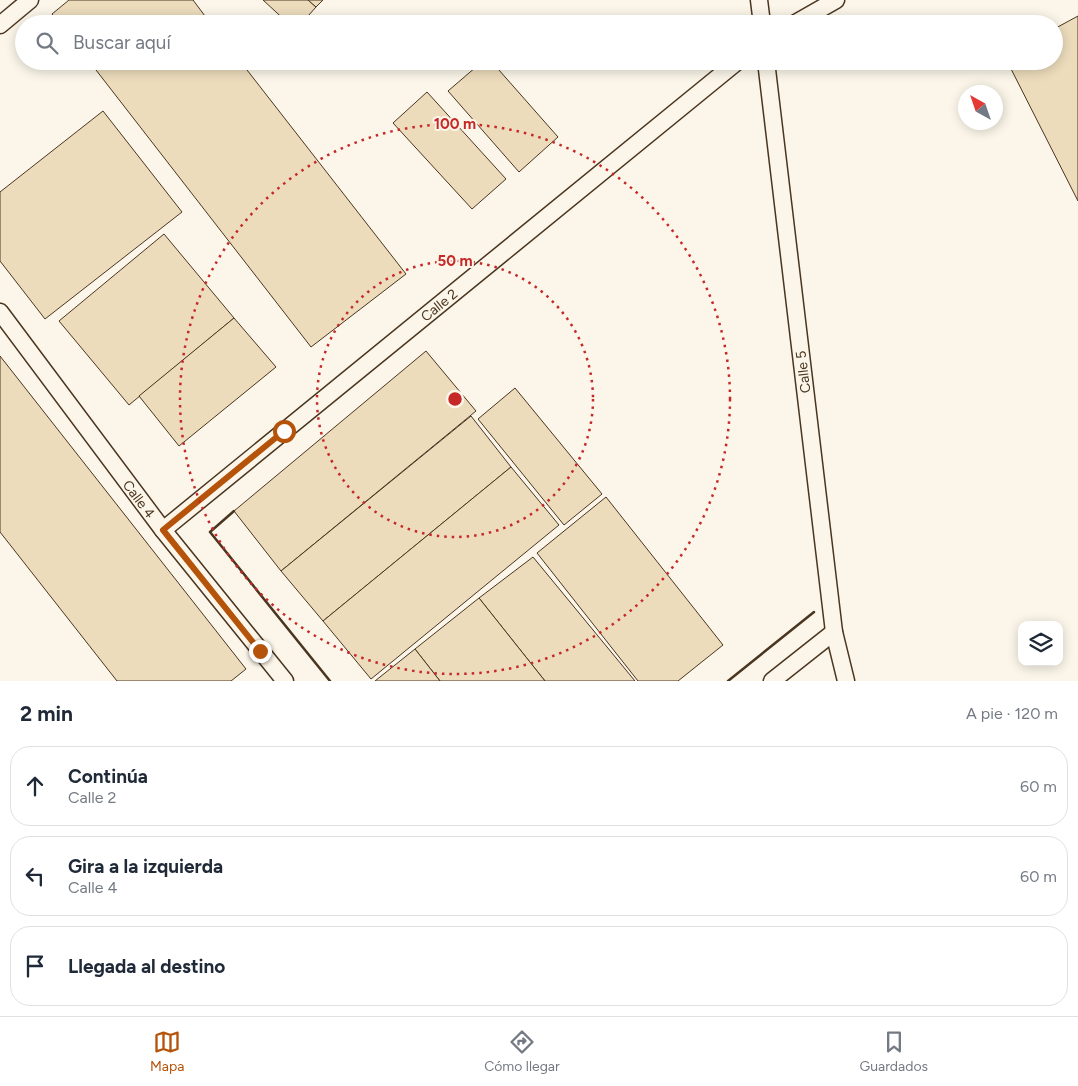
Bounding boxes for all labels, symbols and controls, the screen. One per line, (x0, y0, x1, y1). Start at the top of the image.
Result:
search box (15, 15, 1063, 70)
icon: search (33, 29, 61, 57)
text: Buscar aquí (73, 31, 171, 54)
north arrow (958, 85, 1003, 130)
text: 100 m (434, 115, 476, 133)
text: 50 m (437, 252, 473, 270)
street label: Calle 2 (418, 285, 461, 325)
street label: Calle 5 (792, 350, 815, 394)
centre of rings (446, 390, 464, 408)
route start (273, 420, 296, 443)
street label: Calle 4 (119, 477, 159, 522)
map controls (1018, 621, 1063, 666)
button: layers (1018, 621, 1063, 666)
route end (249, 640, 272, 663)
text: 2 min (20, 701, 73, 726)
text: A pie · 120 m (966, 704, 1058, 723)
text: Continúa (68, 765, 148, 788)
icon: ahead (21, 772, 49, 800)
text: 60 m (1020, 777, 1057, 796)
text: Calle 2 (68, 788, 116, 807)
text: Gira a la izquierda (68, 855, 223, 878)
icon: left (21, 862, 49, 890)
text: 60 m (1020, 867, 1057, 886)
text: Calle 4 (68, 878, 117, 897)
icon: arrive (21, 952, 49, 980)
text: Llegada al destino (68, 955, 225, 978)
tab: Mapa (150, 1028, 184, 1075)
tab: Cómo llegar (484, 1028, 560, 1075)
tab: Guardados (860, 1028, 928, 1075)

